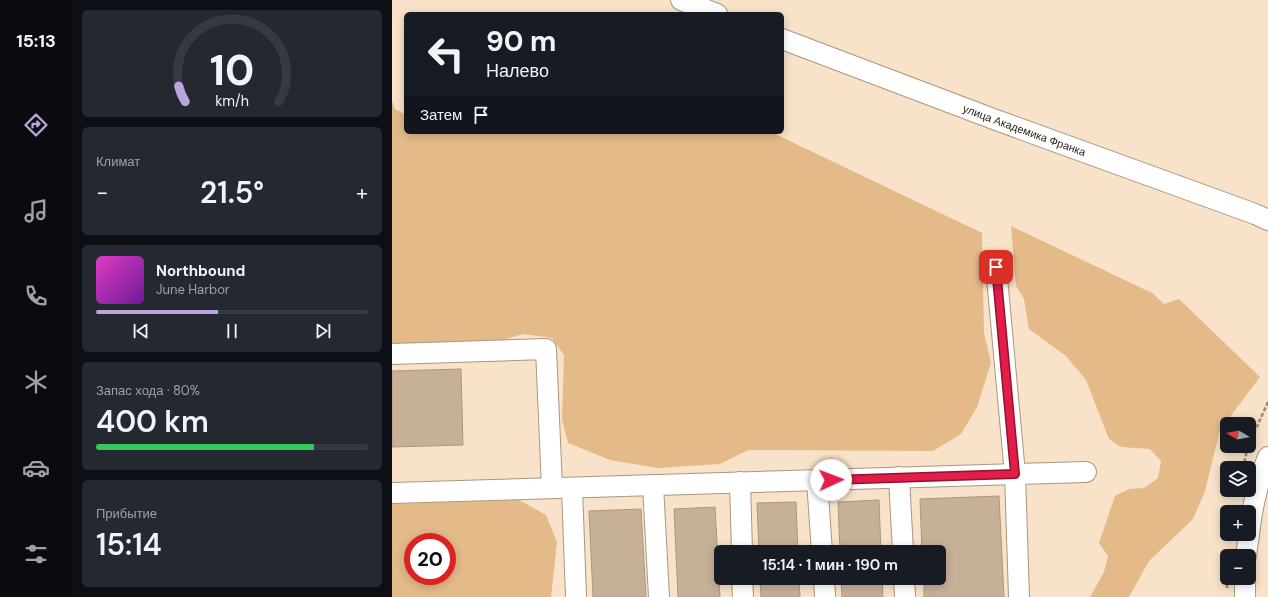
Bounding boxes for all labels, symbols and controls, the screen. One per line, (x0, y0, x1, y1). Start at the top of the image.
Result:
text: 90 m (486, 23, 556, 60)
icon: left (420, 28, 472, 80)
text: 15:13 (16, 29, 56, 53)
text: 10 (210, 44, 254, 98)
text: Налево (486, 59, 549, 83)
text: km/h (215, 91, 249, 109)
street label: улица Академика Франка (961, 101, 1089, 159)
icon: arrive (470, 104, 492, 126)
text: Затем (420, 105, 462, 125)
icon: directions (22, 111, 50, 139)
text: Климат (96, 153, 140, 170)
text: 21.5° (200, 173, 264, 212)
text: − (96, 178, 108, 207)
text: + (356, 178, 368, 207)
icon: music (22, 197, 50, 225)
pin (979, 250, 1013, 284)
icon: arrive (985, 256, 1007, 278)
text: Northbound (156, 261, 245, 281)
text: June Harbor (156, 281, 230, 298)
icon: phone (22, 282, 50, 310)
icon: previous (130, 320, 152, 342)
icon: pause (221, 320, 243, 342)
icon: next (312, 320, 334, 342)
icon: climate (22, 368, 50, 396)
text: Запас хода · 80% (96, 382, 200, 399)
text: 400 km (96, 402, 209, 441)
north arrow (1220, 417, 1256, 453)
map controls (1220, 417, 1256, 585)
icon: car (22, 454, 50, 482)
position arrow (810, 459, 852, 501)
button: layers (1220, 461, 1256, 497)
text: Прибытие (96, 505, 157, 522)
button: + (1220, 505, 1256, 541)
text: 15:14 (96, 525, 162, 564)
speed limit sign: 20 (404, 533, 456, 585)
icon: filters (22, 540, 50, 568)
button: − (1220, 549, 1256, 585)
text: 15:14 · 1 мин · 190 m (762, 555, 898, 575)

